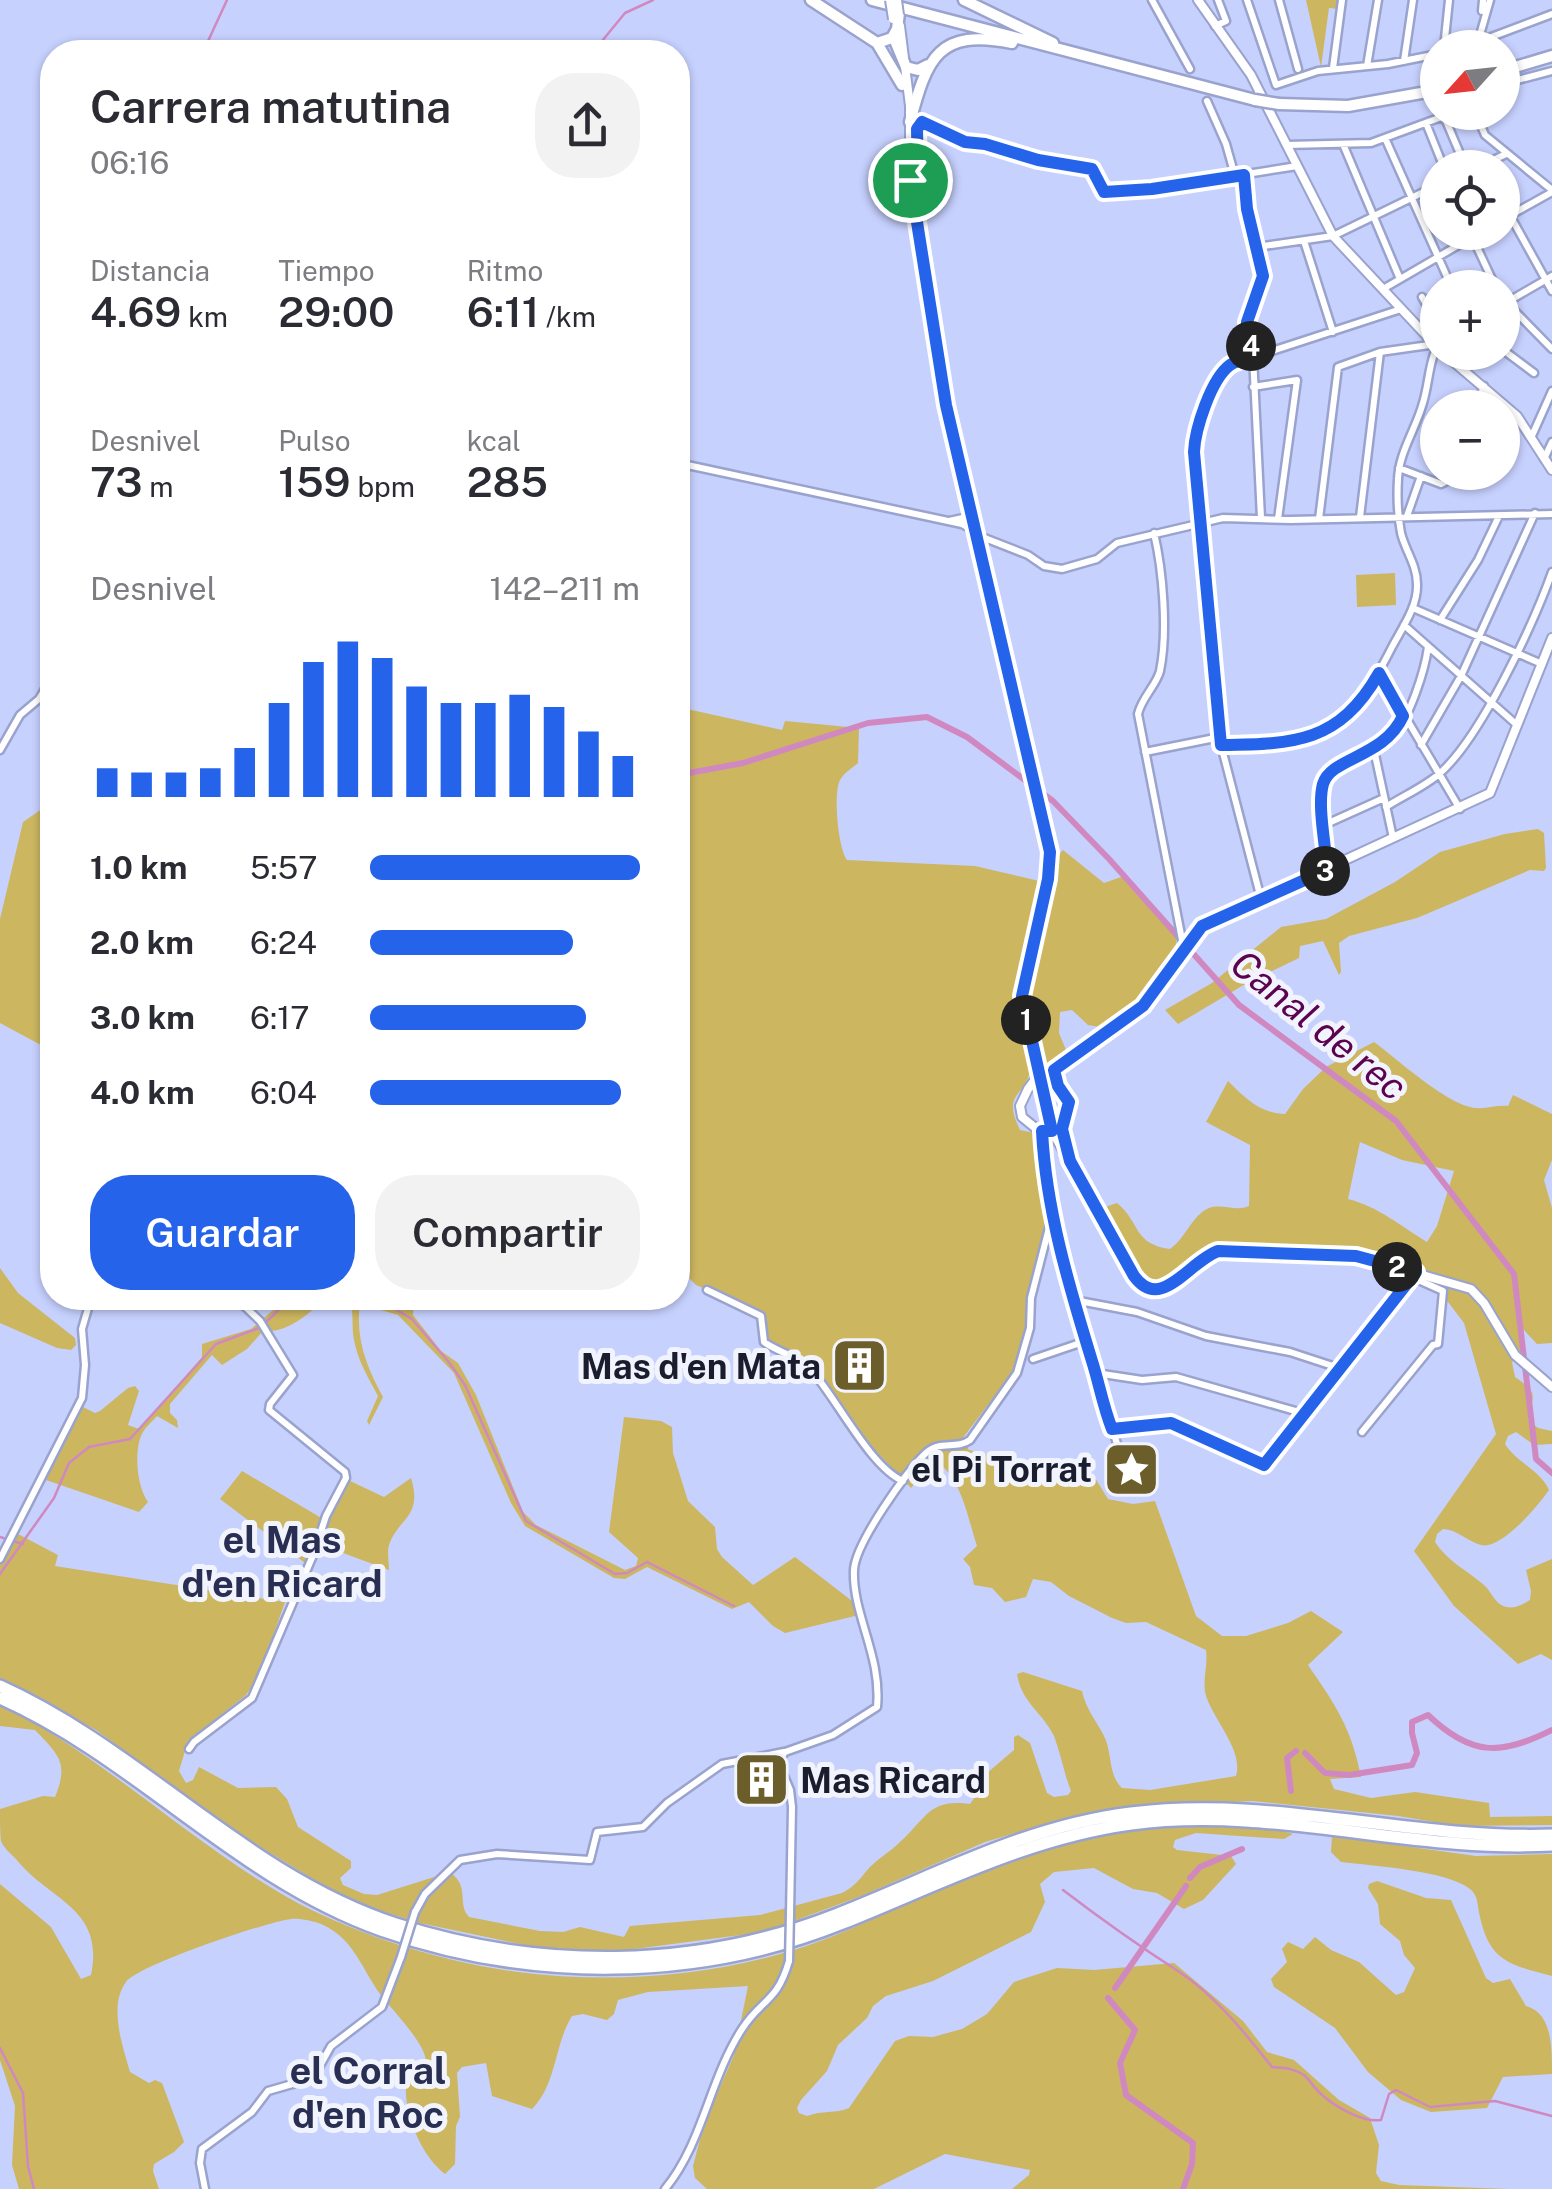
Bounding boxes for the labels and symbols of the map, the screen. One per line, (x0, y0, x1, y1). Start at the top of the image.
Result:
north arrow (1420, 30, 1520, 130)
pin (868, 138, 953, 223)
pin: 4 (1226, 321, 1276, 371)
pin: 3 (1300, 846, 1350, 896)
water label: Canal de rec (1222, 941, 1416, 1109)
pin: 1 (1001, 995, 1051, 1045)
pin: 2 (1372, 1242, 1422, 1292)
building icon: Mas d'en Mata (830, 1336, 890, 1396)
place label: Mas d'en Mata (581, 1346, 821, 1387)
place icon: el Pi Torrat (1101, 1439, 1161, 1499)
place label: el Pi Torrat (911, 1449, 1092, 1490)
district label: el Mas d'en Ricard (181, 1517, 383, 1606)
building icon: Mas Ricard (731, 1750, 791, 1810)
place label: Mas Ricard (800, 1760, 986, 1801)
district label: el Corral d'en Roc (289, 2048, 447, 2137)

